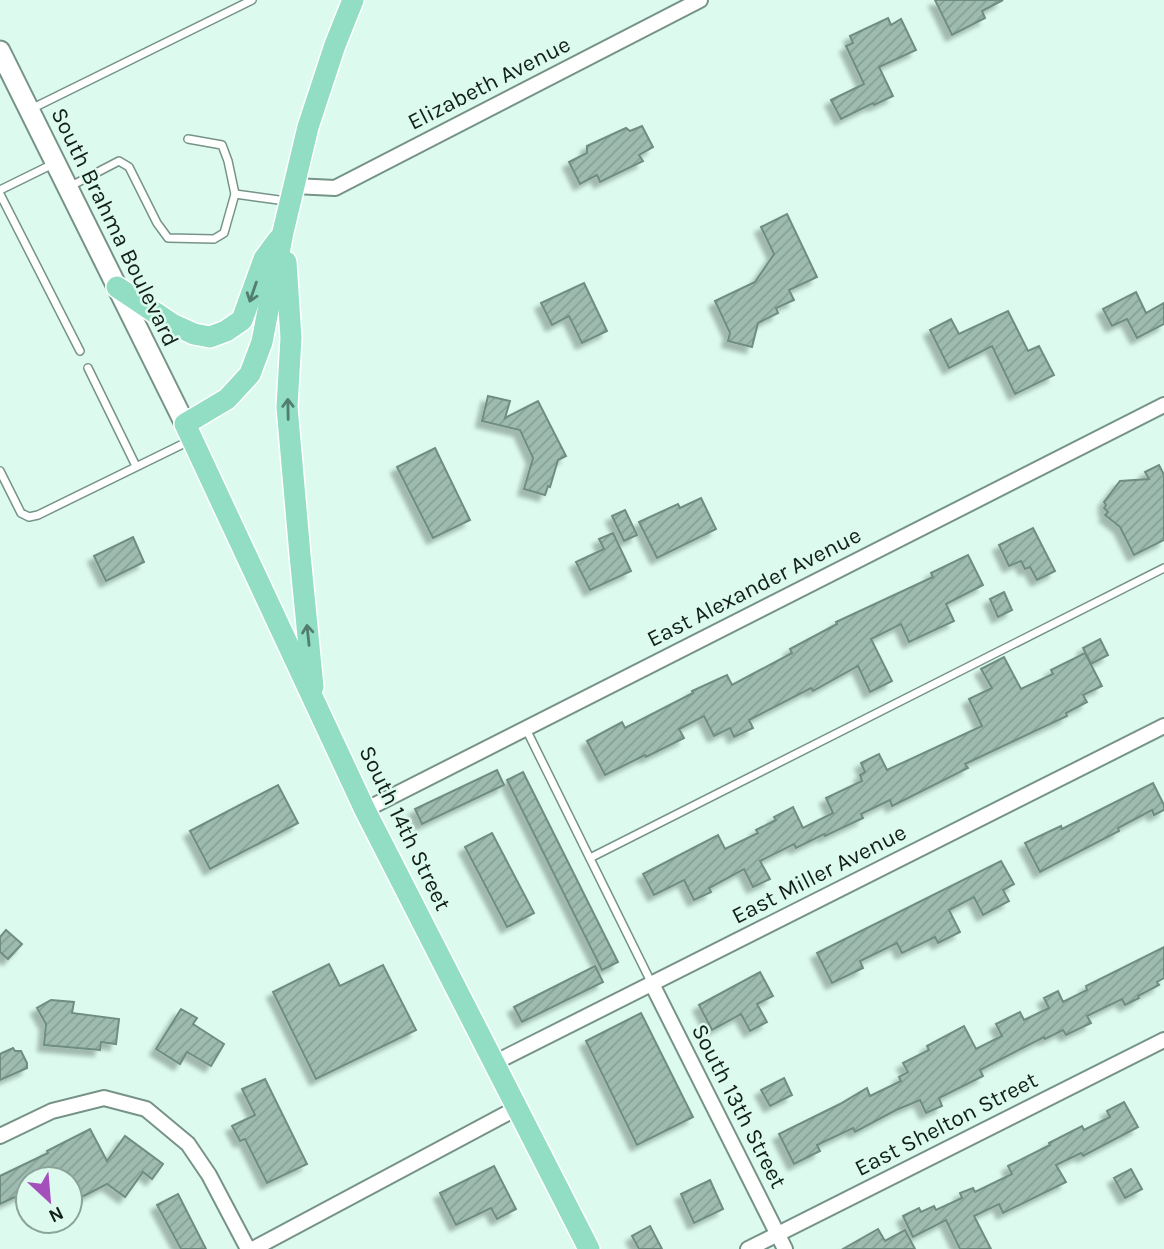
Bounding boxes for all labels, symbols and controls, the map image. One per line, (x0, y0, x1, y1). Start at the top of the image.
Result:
street label: Elizabeth Avenue (403, 30, 575, 136)
street label: South Brahma Boulevard (45, 103, 185, 351)
one-way arrow (246, 281, 258, 303)
one-way arrow (281, 397, 295, 420)
street label: East Alexander Avenue (643, 521, 865, 653)
one-way arrow (301, 624, 314, 647)
street label: South 14th Street (353, 741, 457, 915)
street label: East Miller Avenue (727, 818, 911, 930)
street label: South 13th Street (686, 1019, 792, 1193)
street label: East Shelton Street (850, 1066, 1042, 1182)
north arrow (14, 1165, 84, 1235)
text: N (45, 1202, 67, 1227)

